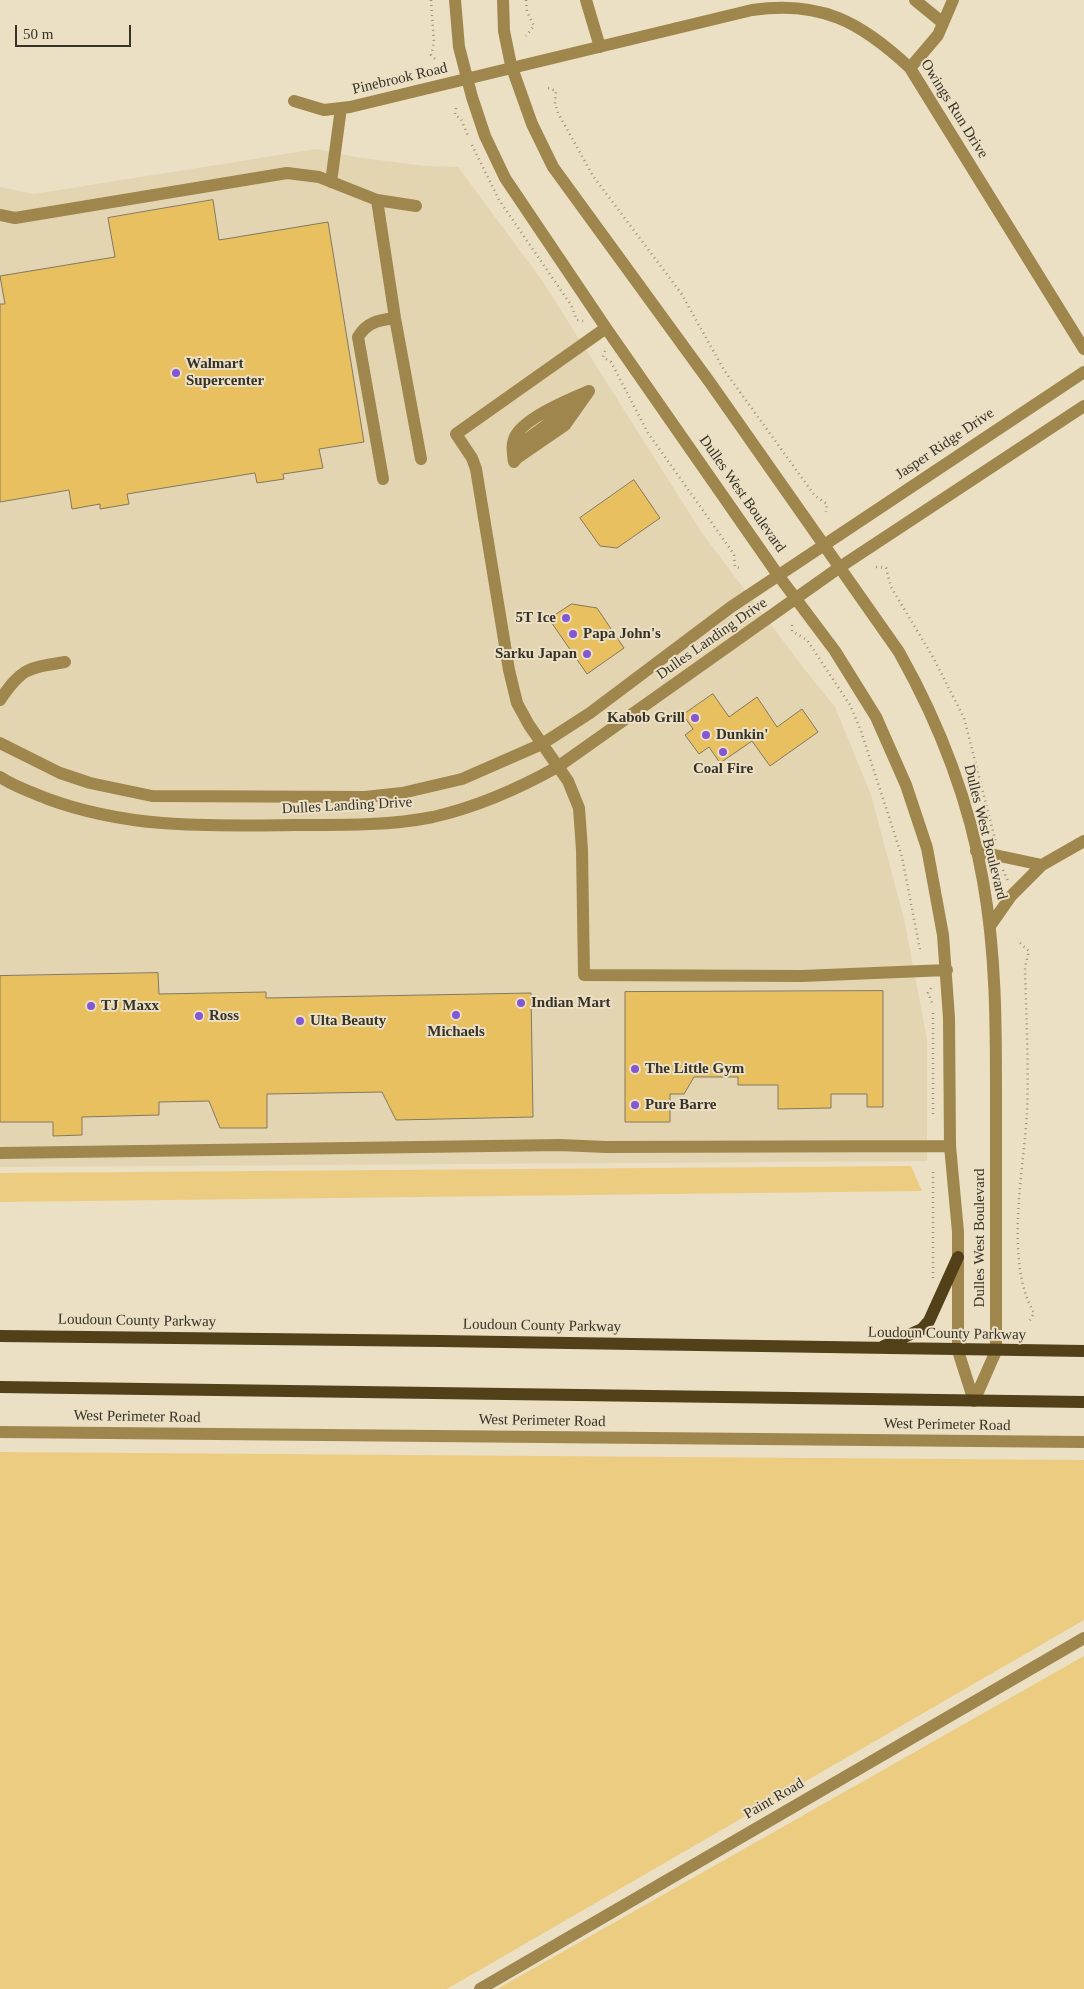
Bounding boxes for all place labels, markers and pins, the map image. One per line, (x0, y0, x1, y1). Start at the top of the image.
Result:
place label: Walmart Supercenter (186, 355, 264, 390)
marker: Walmart Supercenter (170, 367, 182, 379)
place label: 5T Ice (516, 609, 556, 627)
marker: 5T Ice (560, 612, 572, 624)
place label: Papa John's (583, 625, 661, 643)
marker: Papa John's (567, 628, 579, 640)
place label: Sarku Japan (495, 645, 577, 663)
marker: Sarku Japan (581, 648, 593, 660)
place label: Kabob Grill (607, 709, 685, 727)
marker: Kabob Grill (689, 712, 701, 724)
place label: Dunkin' (716, 726, 769, 744)
marker: Dunkin' (700, 729, 712, 741)
marker: Coal Fire (717, 746, 729, 758)
place label: Coal Fire (693, 760, 753, 778)
place label: Indian Mart (531, 994, 611, 1012)
place label: TJ Maxx (101, 997, 159, 1015)
marker: Indian Mart (515, 997, 527, 1009)
marker: TJ Maxx (85, 1000, 97, 1012)
place label: Ross (209, 1007, 239, 1025)
marker: Michaels (450, 1009, 462, 1021)
marker: Ross (193, 1010, 205, 1022)
place label: Ulta Beauty (310, 1012, 386, 1030)
marker: Ulta Beauty (294, 1015, 306, 1027)
place label: Michaels (427, 1023, 485, 1041)
place label: The Little Gym (645, 1060, 744, 1078)
marker: The Little Gym (629, 1063, 641, 1075)
place label: Pure Barre (645, 1096, 717, 1114)
marker: Pure Barre (629, 1099, 641, 1111)

